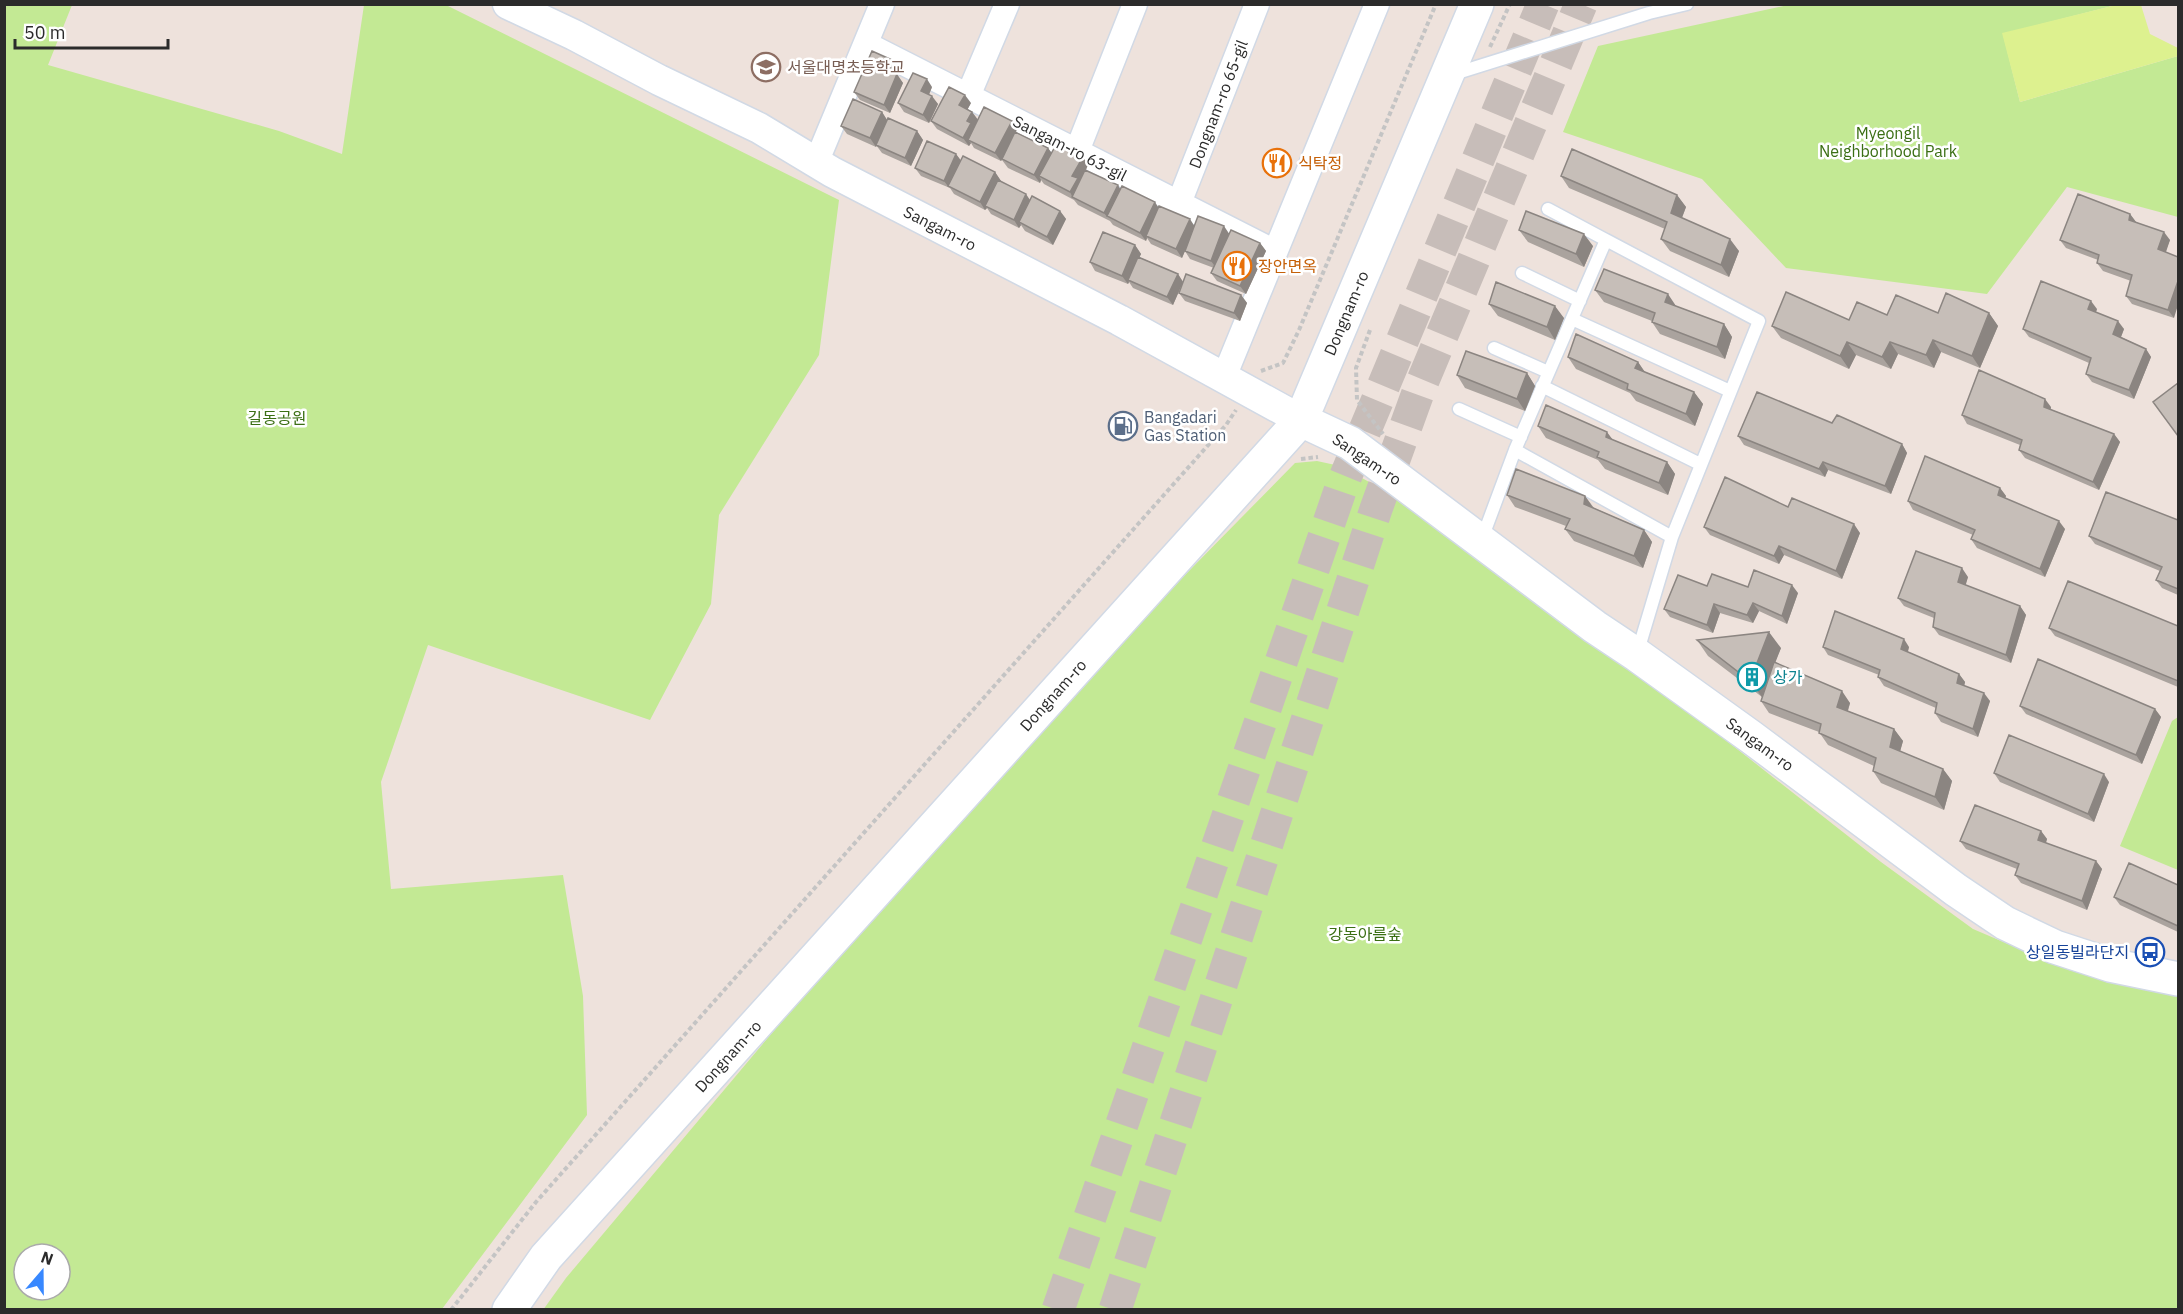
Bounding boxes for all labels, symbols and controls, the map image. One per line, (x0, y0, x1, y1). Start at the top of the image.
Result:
scale bar (15, 12, 168, 50)
text: 50 m (24, 21, 66, 44)
street label: Dongnam-ro 65-gil (1184, 37, 1252, 171)
school or university icon: 서울대명초등학교 (750, 51, 782, 83)
place label: 서울대명초등학교 (787, 57, 905, 77)
street label: Sangam-ro 63-gil (1010, 111, 1130, 185)
park label: Myeongil Neighborhood Park (1819, 123, 1958, 161)
restaurant icon: 식탁정 (1261, 147, 1293, 179)
place label: 식탁정 (1298, 153, 1342, 173)
street label: Sangam-ro (900, 201, 980, 255)
restaurant icon: 장안면옥 (1221, 250, 1253, 282)
place label: 장안면옥 (1258, 256, 1317, 276)
street label: Dongnam-ro (1319, 268, 1373, 358)
place label: Bangadari Gas Station (1144, 407, 1226, 445)
park label: 길동공원 (248, 408, 306, 428)
fuel station icon: Bangadari Gas Station (1107, 410, 1139, 442)
street label: Sangam-ro (1329, 429, 1405, 489)
street label: Dongnam-ro (1015, 655, 1091, 735)
building icon: 상가 (1736, 661, 1768, 693)
place label: 상가 (1773, 667, 1803, 687)
street label: Sangam-ro (1722, 713, 1798, 775)
park label: 강동아름숲 (1328, 924, 1402, 944)
bus stop icon: 상일동빌라단지 (2134, 936, 2166, 968)
place label: 상일동빌라단지 (2026, 942, 2129, 962)
street label: Dongnam-ro (690, 1016, 766, 1096)
north arrow (12, 1242, 72, 1302)
text: N (38, 1247, 56, 1269)

